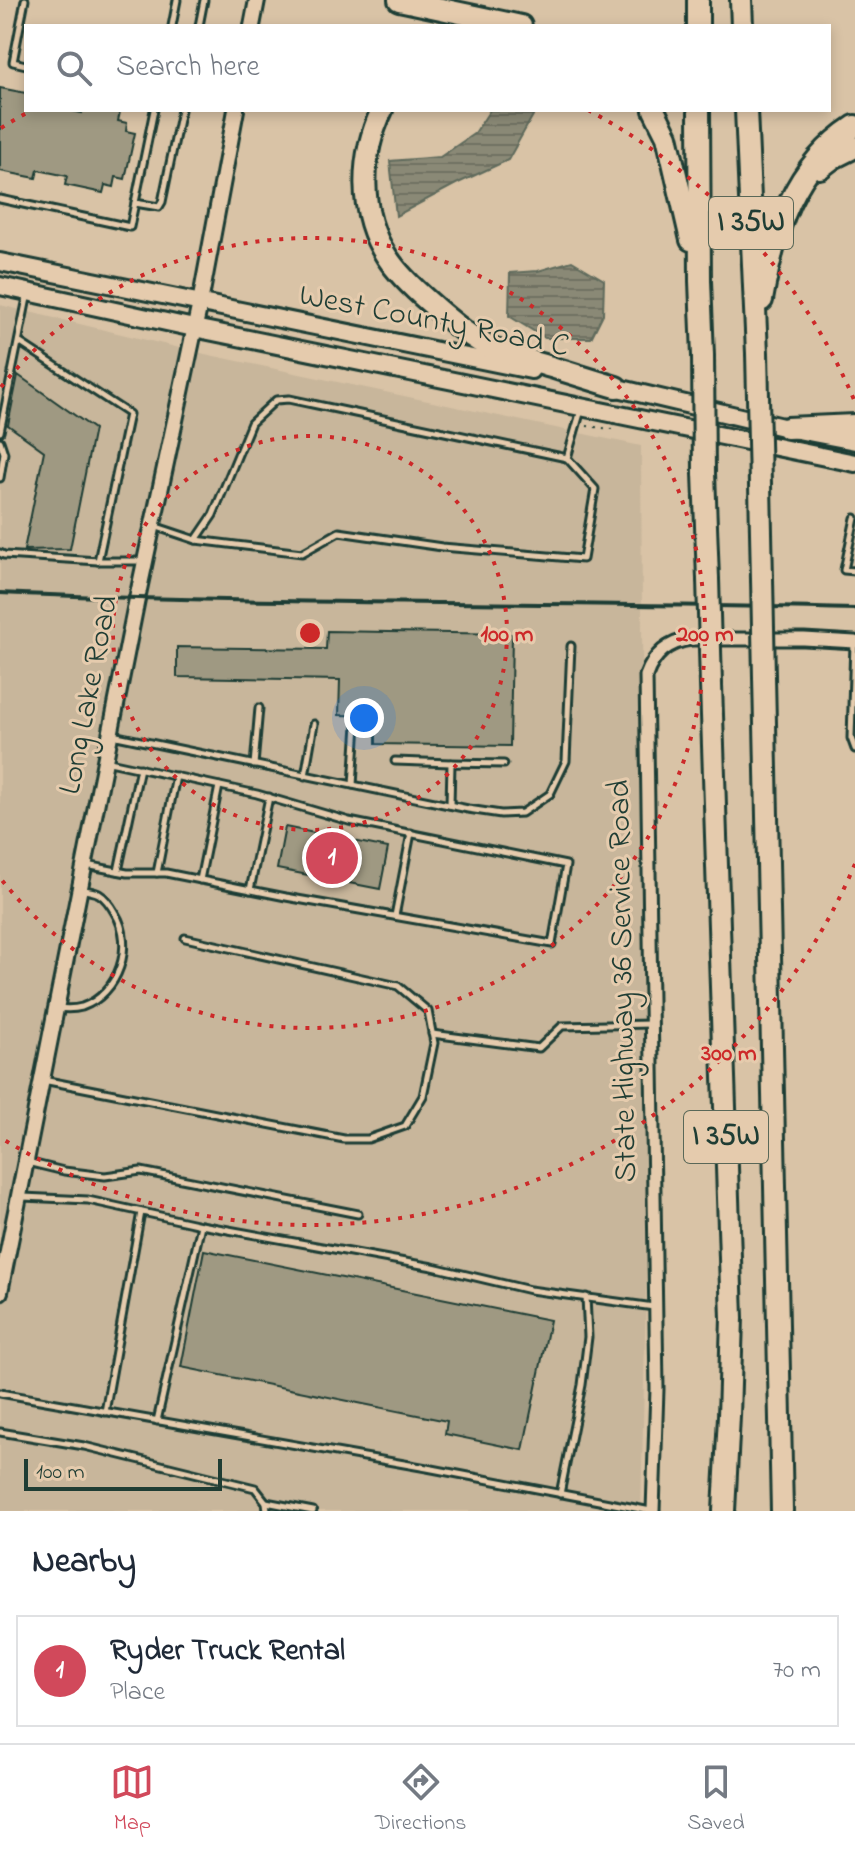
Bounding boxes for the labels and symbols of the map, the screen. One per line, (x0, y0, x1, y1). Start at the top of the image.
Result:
road number: I 35W (709, 197, 793, 249)
street label: West County Road C (295, 273, 573, 371)
street label: Long Lake Road (48, 591, 132, 798)
text: 100 m (481, 618, 534, 653)
text: 200 m (675, 618, 734, 653)
centre of rings (296, 619, 324, 647)
your location (344, 698, 384, 738)
street label: State Highway 36 Service Road (597, 779, 651, 1183)
pin: 1 (306, 828, 358, 888)
text: 300 m (700, 1037, 757, 1072)
road number: I 35W (684, 1111, 768, 1163)
scale bar (24, 1455, 222, 1491)

